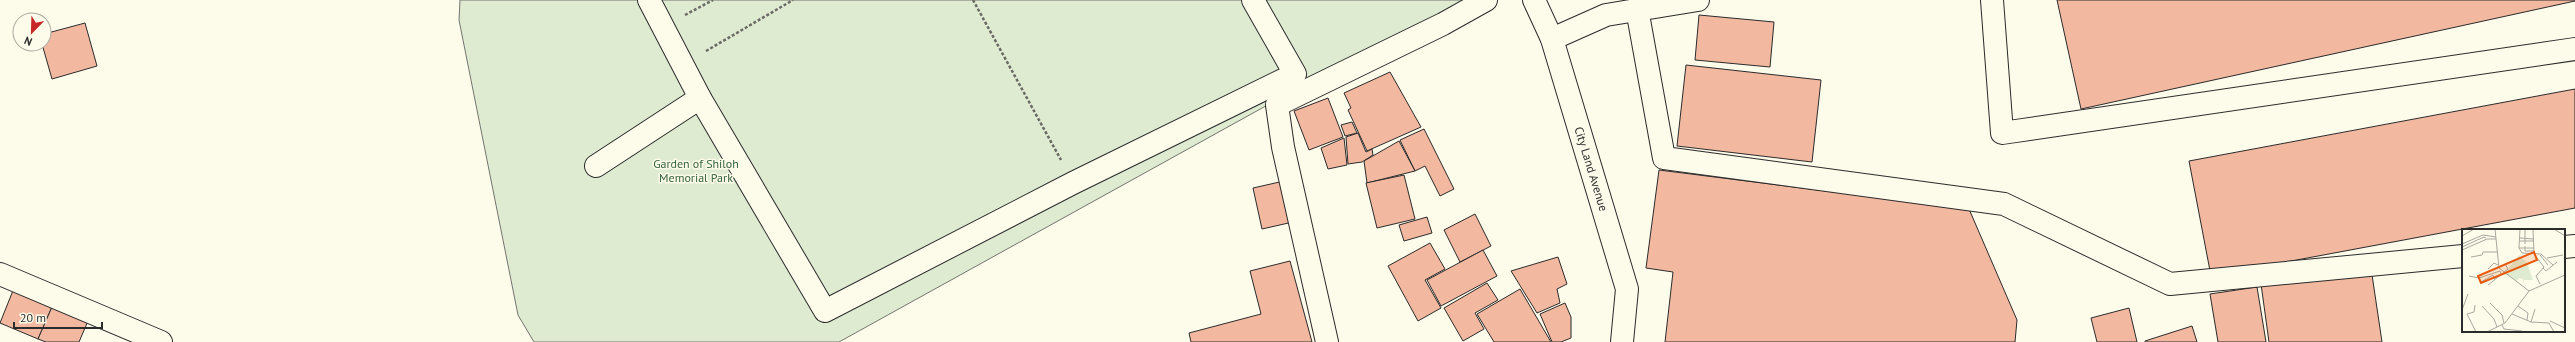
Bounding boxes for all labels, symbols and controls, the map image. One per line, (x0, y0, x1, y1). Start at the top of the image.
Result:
north arrow (12, 12, 52, 52)
text: N (22, 33, 34, 49)
street label: City Land Avenue (1571, 125, 1611, 213)
park label: Garden of Shiloh Memorial Park (653, 156, 739, 185)
inset map (2462, 229, 2565, 332)
scale bar (14, 304, 102, 330)
text: 20 m (20, 310, 46, 325)

